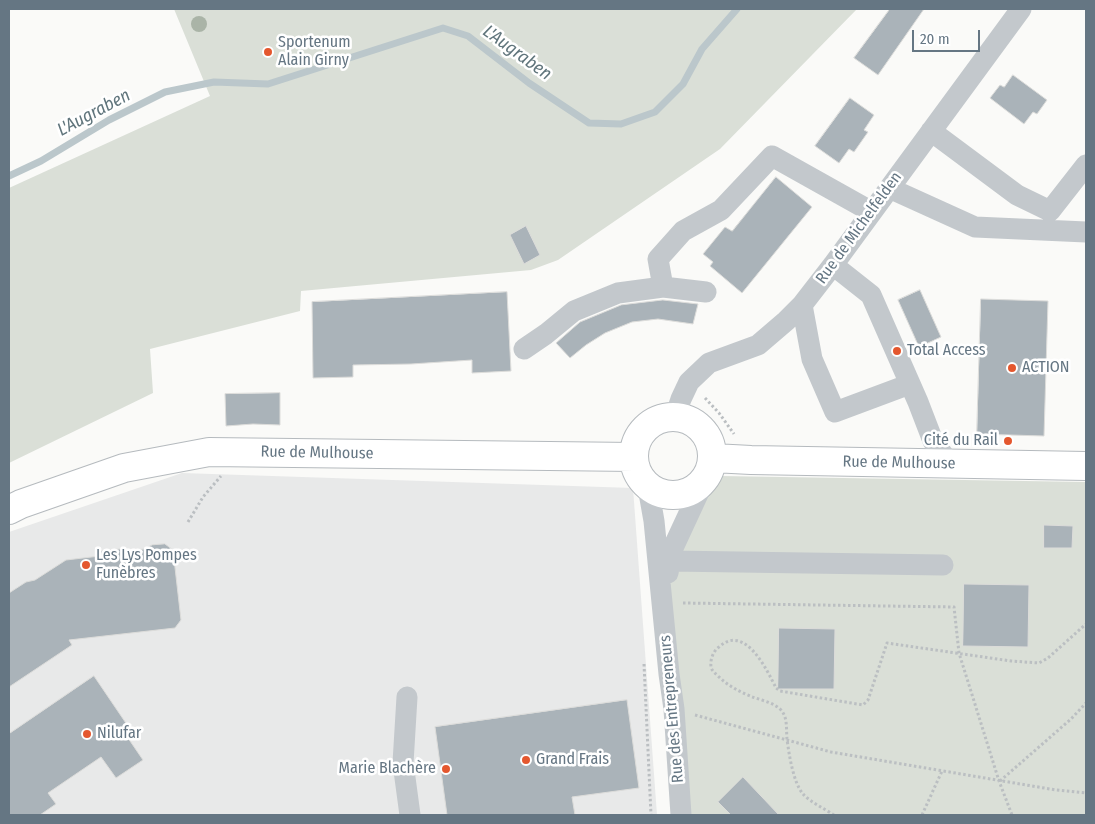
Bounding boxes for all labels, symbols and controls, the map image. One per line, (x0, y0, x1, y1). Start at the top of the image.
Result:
scale bar (915, 20, 982, 52)
water label: L'Augraben (478, 21, 556, 85)
text: 20 m (920, 30, 950, 48)
place label: Sportenum Alain Girny (278, 33, 350, 71)
marker: Sportenum Alain Girny (262, 46, 274, 58)
water label: L'Augraben (54, 85, 134, 141)
street label: Rue de Michelfelden (812, 168, 906, 288)
place label: Total Access (907, 341, 986, 361)
marker: Total Access (891, 345, 903, 357)
place label: ACTION (1022, 358, 1070, 378)
marker: ACTION (1006, 362, 1018, 374)
place label: Cité du Rail (924, 431, 998, 451)
marker: Cité du Rail (1002, 435, 1014, 447)
street label: Rue de Mulhouse (260, 442, 374, 464)
street label: Rue de Mulhouse (842, 452, 956, 474)
place label: Les Lys Pompes Funèbres (96, 546, 197, 584)
marker: Les Lys Pompes Funèbres (80, 559, 92, 571)
street label: Rue des Entrepreneurs (656, 634, 688, 784)
place label: Nilufar (97, 724, 141, 744)
marker: Nilufar (81, 728, 93, 740)
place label: Grand Frais (536, 750, 609, 770)
marker: Grand Frais (520, 754, 532, 766)
place label: Marie Blachère (339, 759, 436, 779)
marker: Marie Blachère (440, 763, 452, 775)

